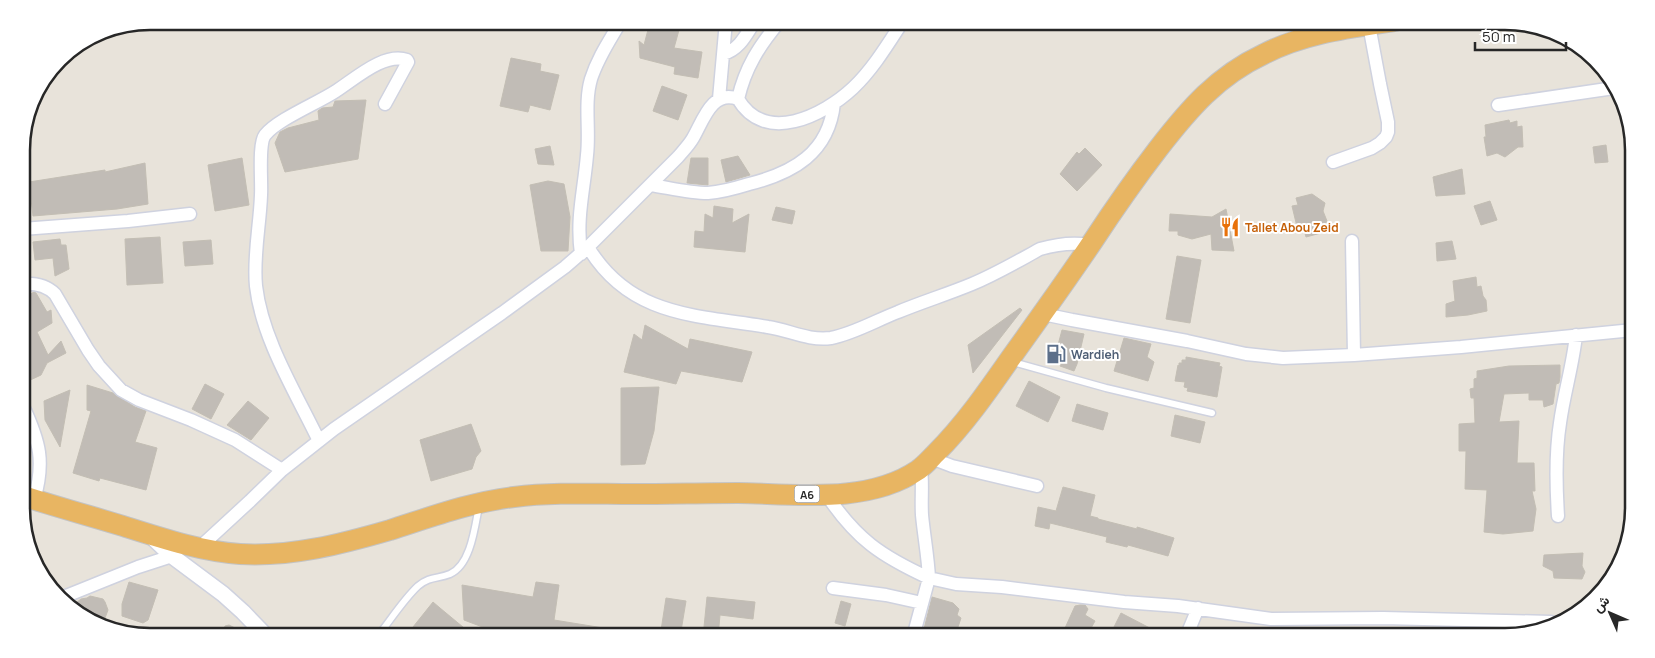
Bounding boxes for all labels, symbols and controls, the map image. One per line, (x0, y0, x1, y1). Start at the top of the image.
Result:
scale bar (1475, 20, 1566, 52)
text: 50 m (1482, 26, 1516, 47)
restaurant icon: Tallet Abou Zeid (1219, 216, 1241, 238)
place label: Tallet Abou Zeid (1245, 219, 1339, 236)
fuel station icon: Wardieh (1045, 343, 1067, 365)
place label: Wardieh (1071, 346, 1119, 363)
road number: A6 (794, 486, 820, 502)
north arrow (1585, 588, 1635, 638)
text: ش (1588, 591, 1613, 616)

